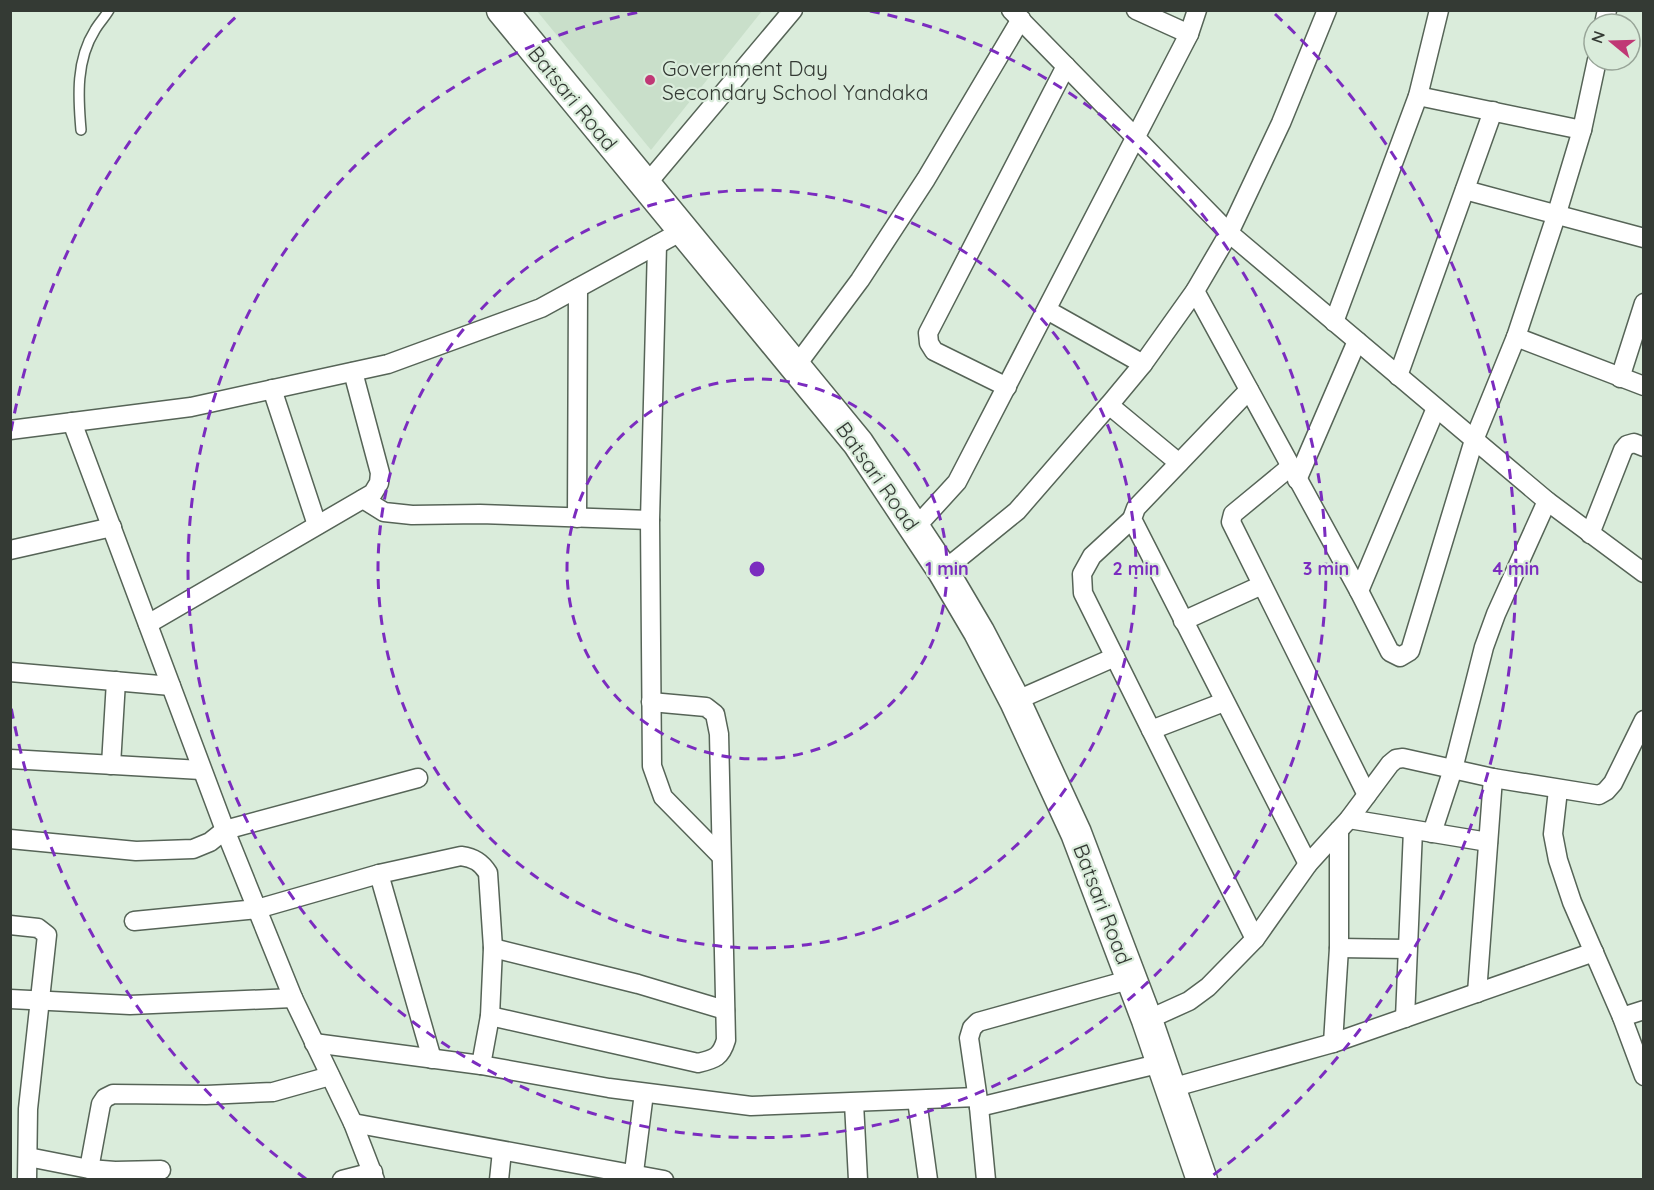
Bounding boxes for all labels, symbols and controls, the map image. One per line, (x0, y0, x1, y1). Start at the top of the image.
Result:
north arrow (1582, 12, 1642, 72)
text: N (1586, 28, 1609, 46)
street label: Batsari Road (523, 40, 623, 156)
place label: Government Day Secondary School Yandaka (662, 55, 928, 105)
marker: Government Day Secondary School Yandaka (643, 73, 657, 87)
street label: Batsari Road (831, 416, 925, 536)
text: 1 min (925, 557, 969, 580)
text: 2 min (1113, 557, 1159, 580)
text: 3 min (1303, 557, 1349, 580)
text: 4 min (1492, 557, 1540, 580)
centre of rings (747, 559, 767, 579)
street label: Batsari Road (1068, 840, 1138, 968)

